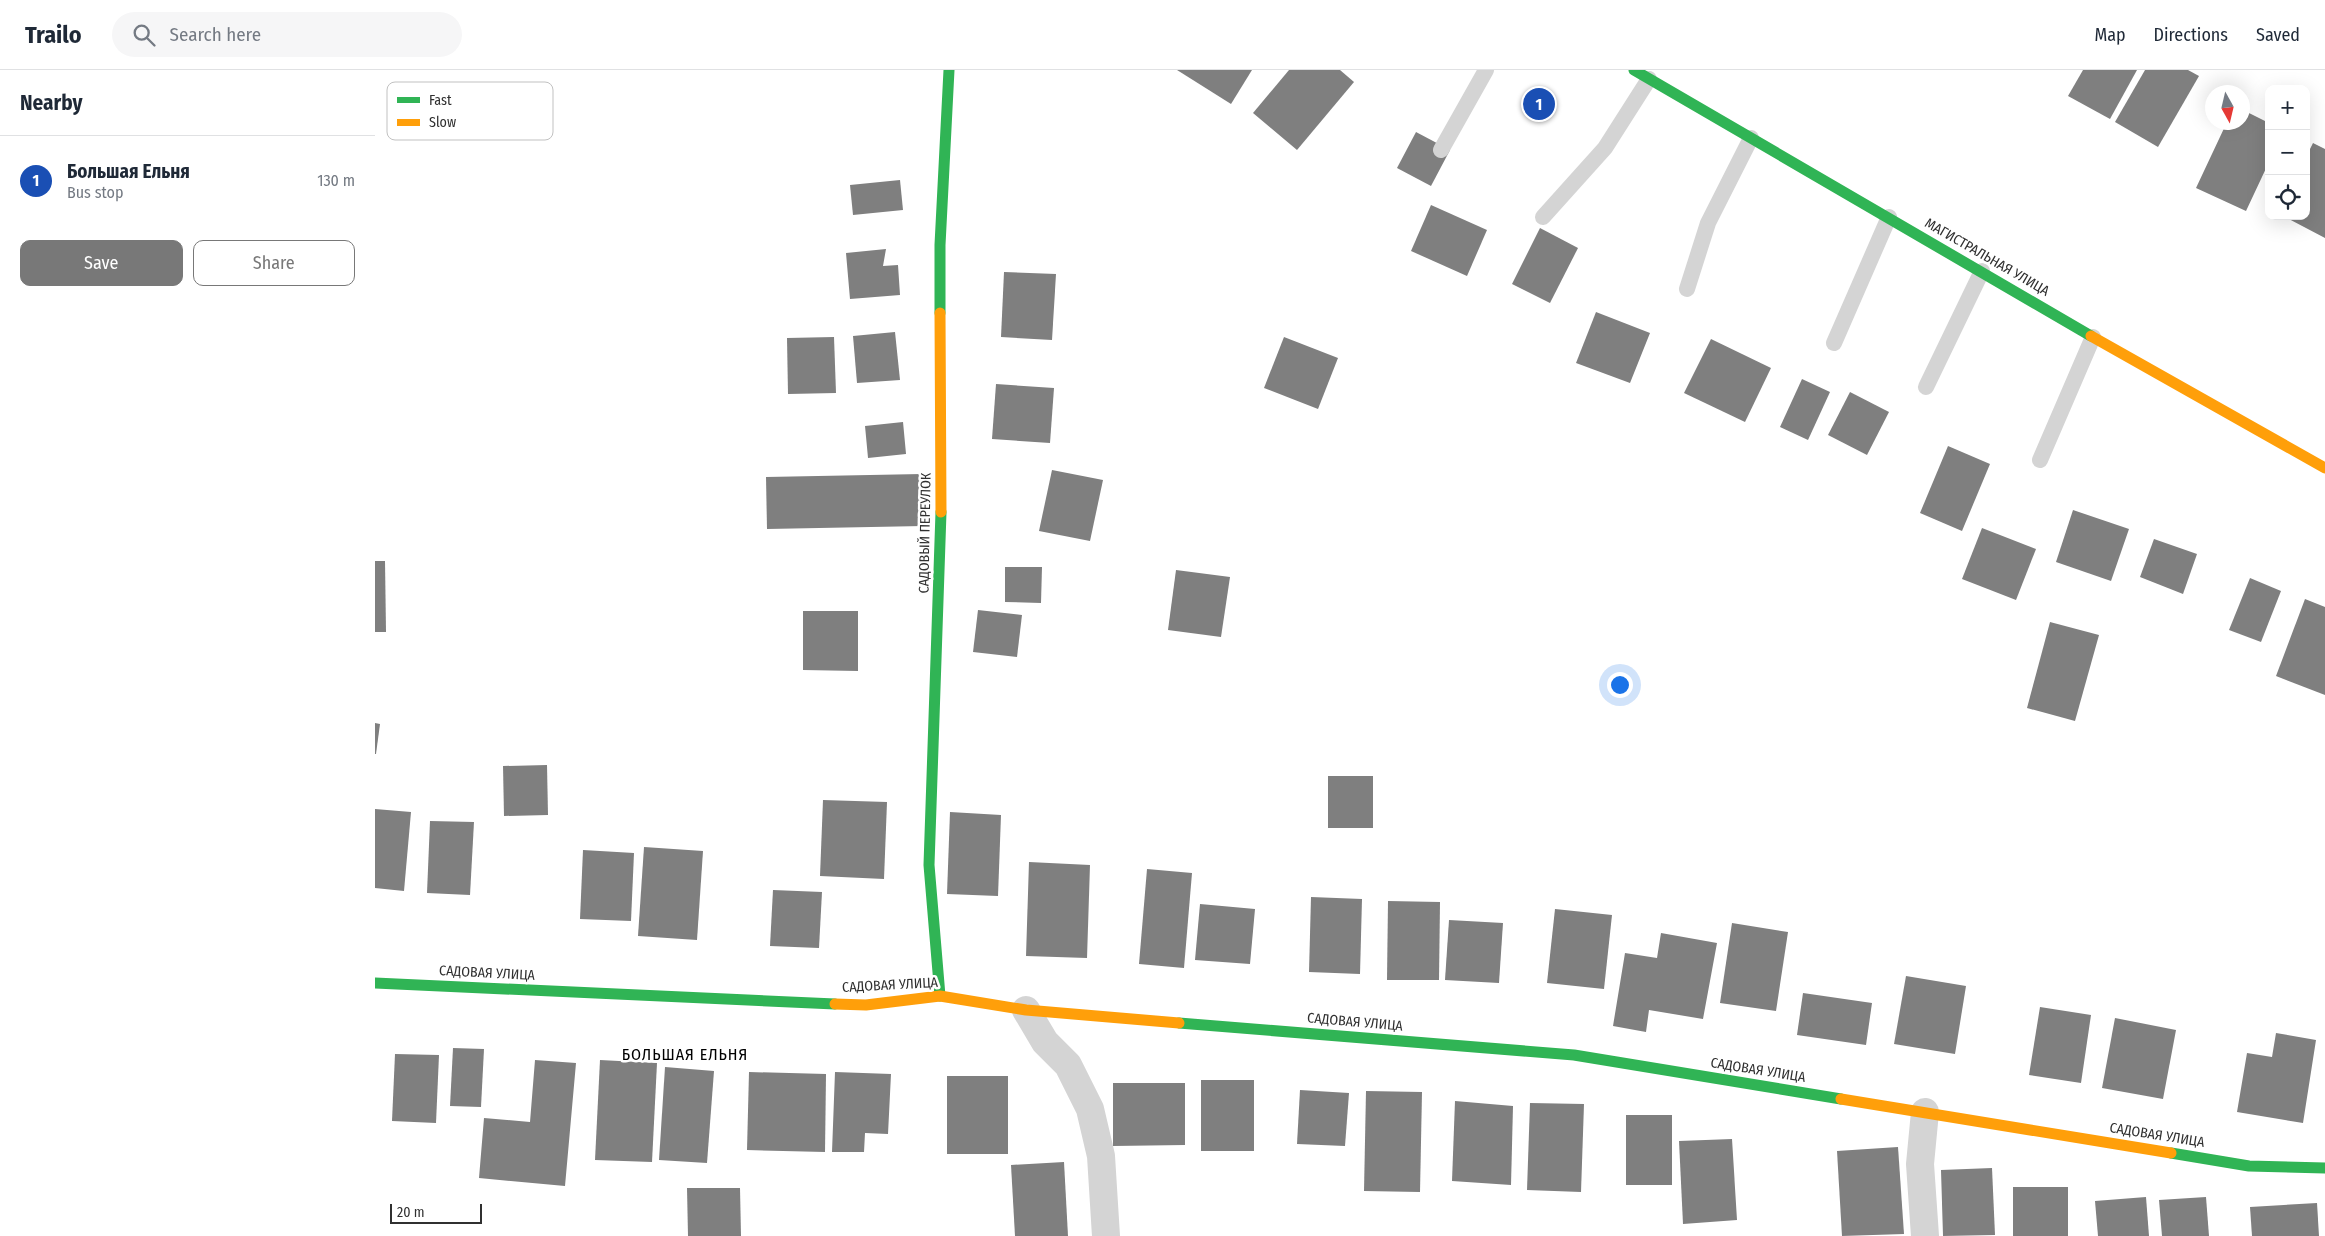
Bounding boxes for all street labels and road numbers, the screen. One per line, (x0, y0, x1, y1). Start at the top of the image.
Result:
street label: МАГИСТРАЛЬНАЯ УЛИЦА (1922, 214, 2053, 300)
street label: САДОВЫЙ ПЕРЕУЛОК (915, 472, 935, 594)
street label: САДОВАЯ УЛИЦА (439, 962, 536, 984)
street label: САДОВАЯ УЛИЦА (842, 974, 939, 996)
street label: САДОВАЯ УЛИЦА (1306, 1009, 1404, 1035)
street label: САДОВАЯ УЛИЦА (1709, 1054, 1807, 1086)
street label: САДОВАЯ УЛИЦА (2108, 1119, 2206, 1151)

